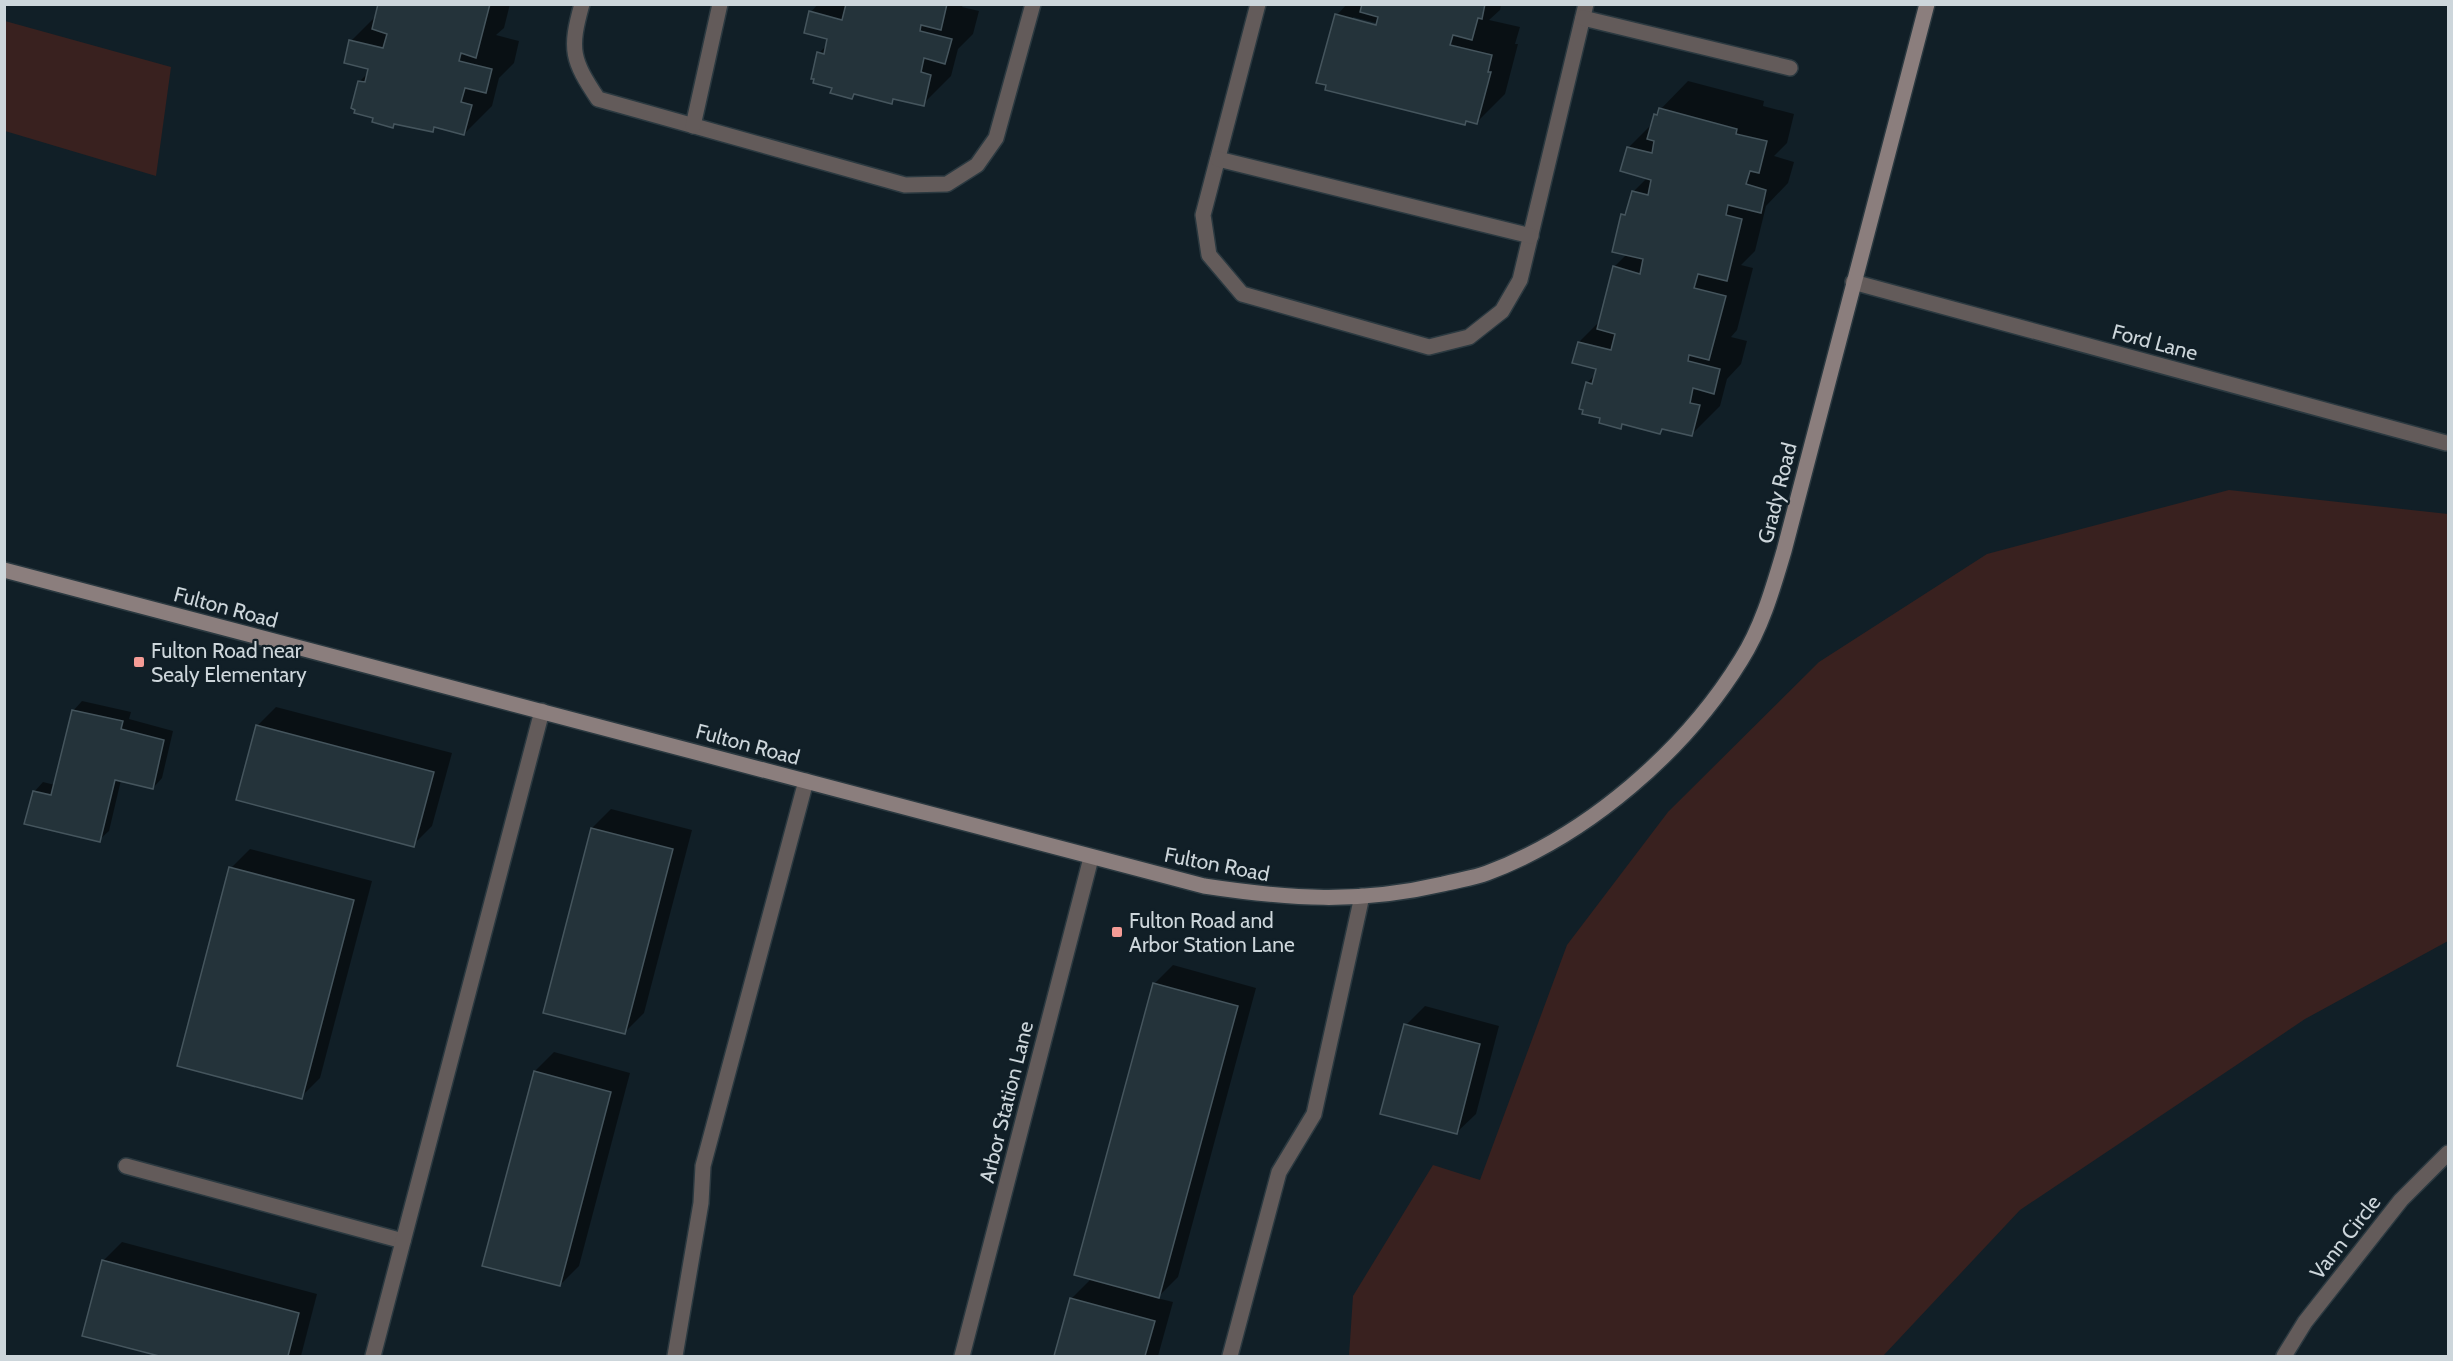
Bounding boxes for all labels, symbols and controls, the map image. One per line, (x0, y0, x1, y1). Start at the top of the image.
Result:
street label: Ford Lane (2110, 319, 2201, 365)
street label: Grady Road (1752, 440, 1802, 546)
street label: Fulton Road (171, 581, 281, 633)
place label: Fulton Road near Sealy Elementary (151, 638, 307, 687)
marker: Fulton Road near Sealy Elementary (132, 655, 146, 669)
street label: Fulton Road (693, 718, 803, 770)
street label: Fulton Road (1162, 842, 1272, 886)
place label: Fulton Road and Arbor Station Lane (1129, 908, 1295, 957)
marker: Fulton Road and Arbor Station Lane (1110, 925, 1124, 939)
street label: Arbor Station Lane (974, 1018, 1038, 1185)
street label: Vann Circle (2304, 1190, 2386, 1284)

